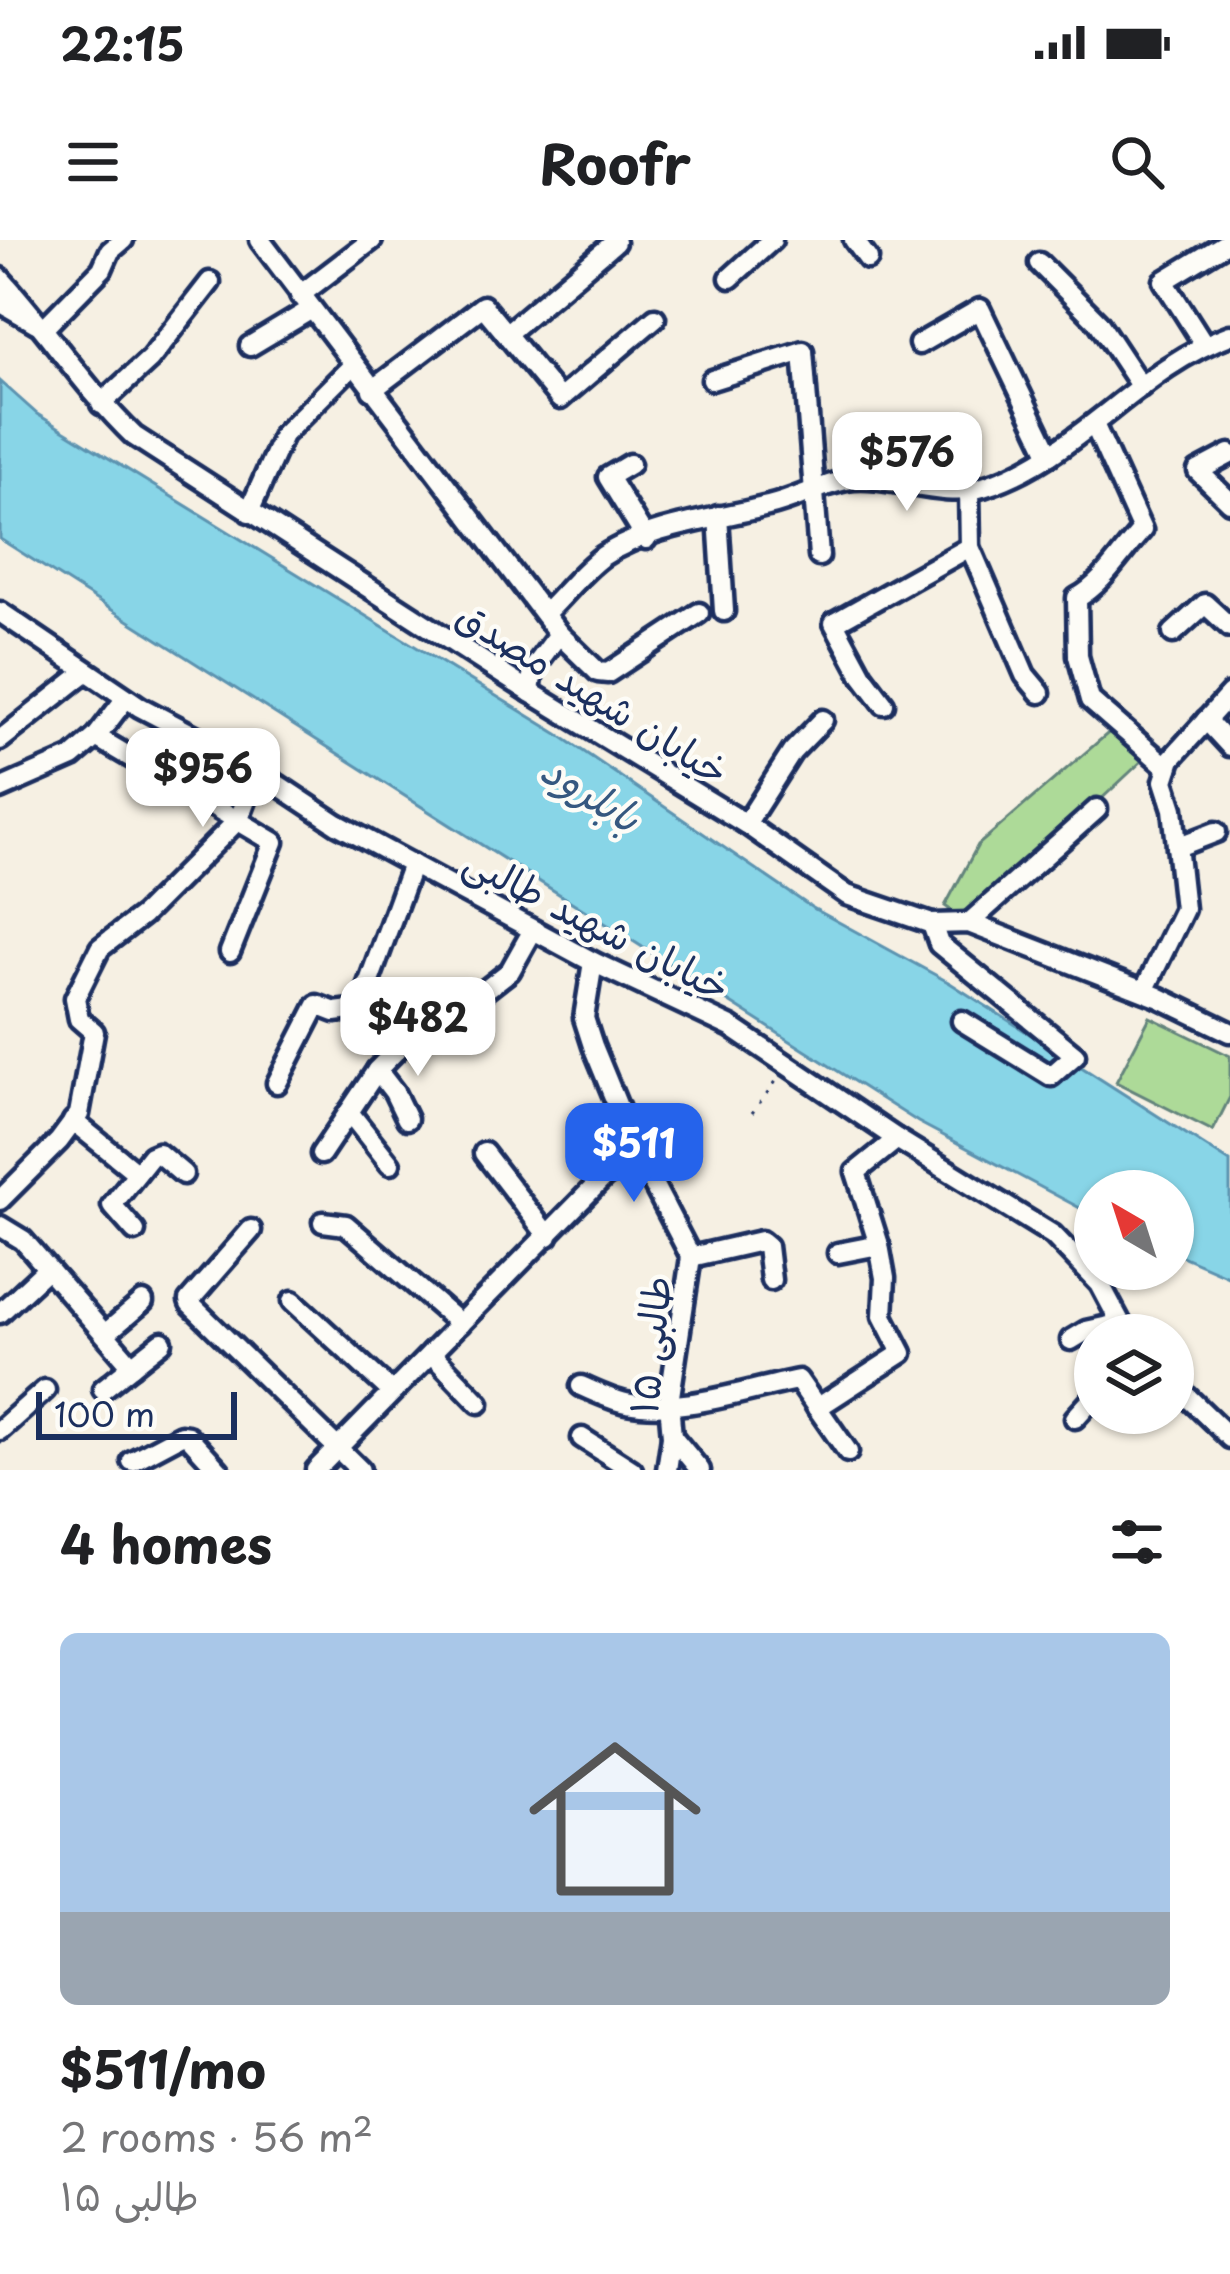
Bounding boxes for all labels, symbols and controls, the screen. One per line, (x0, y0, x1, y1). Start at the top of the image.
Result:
text: 22:15 (60, 8, 185, 76)
text: Roofr (539, 122, 691, 203)
icon: menu (60, 129, 126, 195)
icon: search (1104, 129, 1170, 195)
pin: $576 (836, 412, 978, 514)
text: $576 (859, 421, 955, 480)
street label: خیابان شهید مصدق (446, 584, 742, 798)
pin: $956 (132, 728, 274, 830)
water label: بابلرود (530, 736, 656, 847)
text: $956 (153, 737, 253, 796)
street label: خیابان شهید طالبی (455, 830, 741, 1014)
pin: $482 (347, 977, 489, 1079)
text: $482 (367, 986, 469, 1045)
pin: $511 (563, 1103, 705, 1205)
text: $511 (592, 1112, 676, 1171)
north arrow (1074, 1170, 1194, 1290)
map controls (1074, 1170, 1194, 1434)
street label: طالبی ۱۵ (611, 1273, 685, 1417)
button: layers (1074, 1314, 1194, 1434)
scale bar (36, 1386, 237, 1439)
text: 100 m (54, 1388, 155, 1438)
text: 4 homes (60, 1504, 272, 1581)
icon: filters (1104, 1509, 1170, 1575)
icon: home (507, 1711, 723, 1927)
text: $511/mo (60, 2029, 266, 2106)
text: 2 rooms · 56 m² (60, 2106, 373, 2165)
text: طالبی ۱۵ (60, 2165, 199, 2224)

